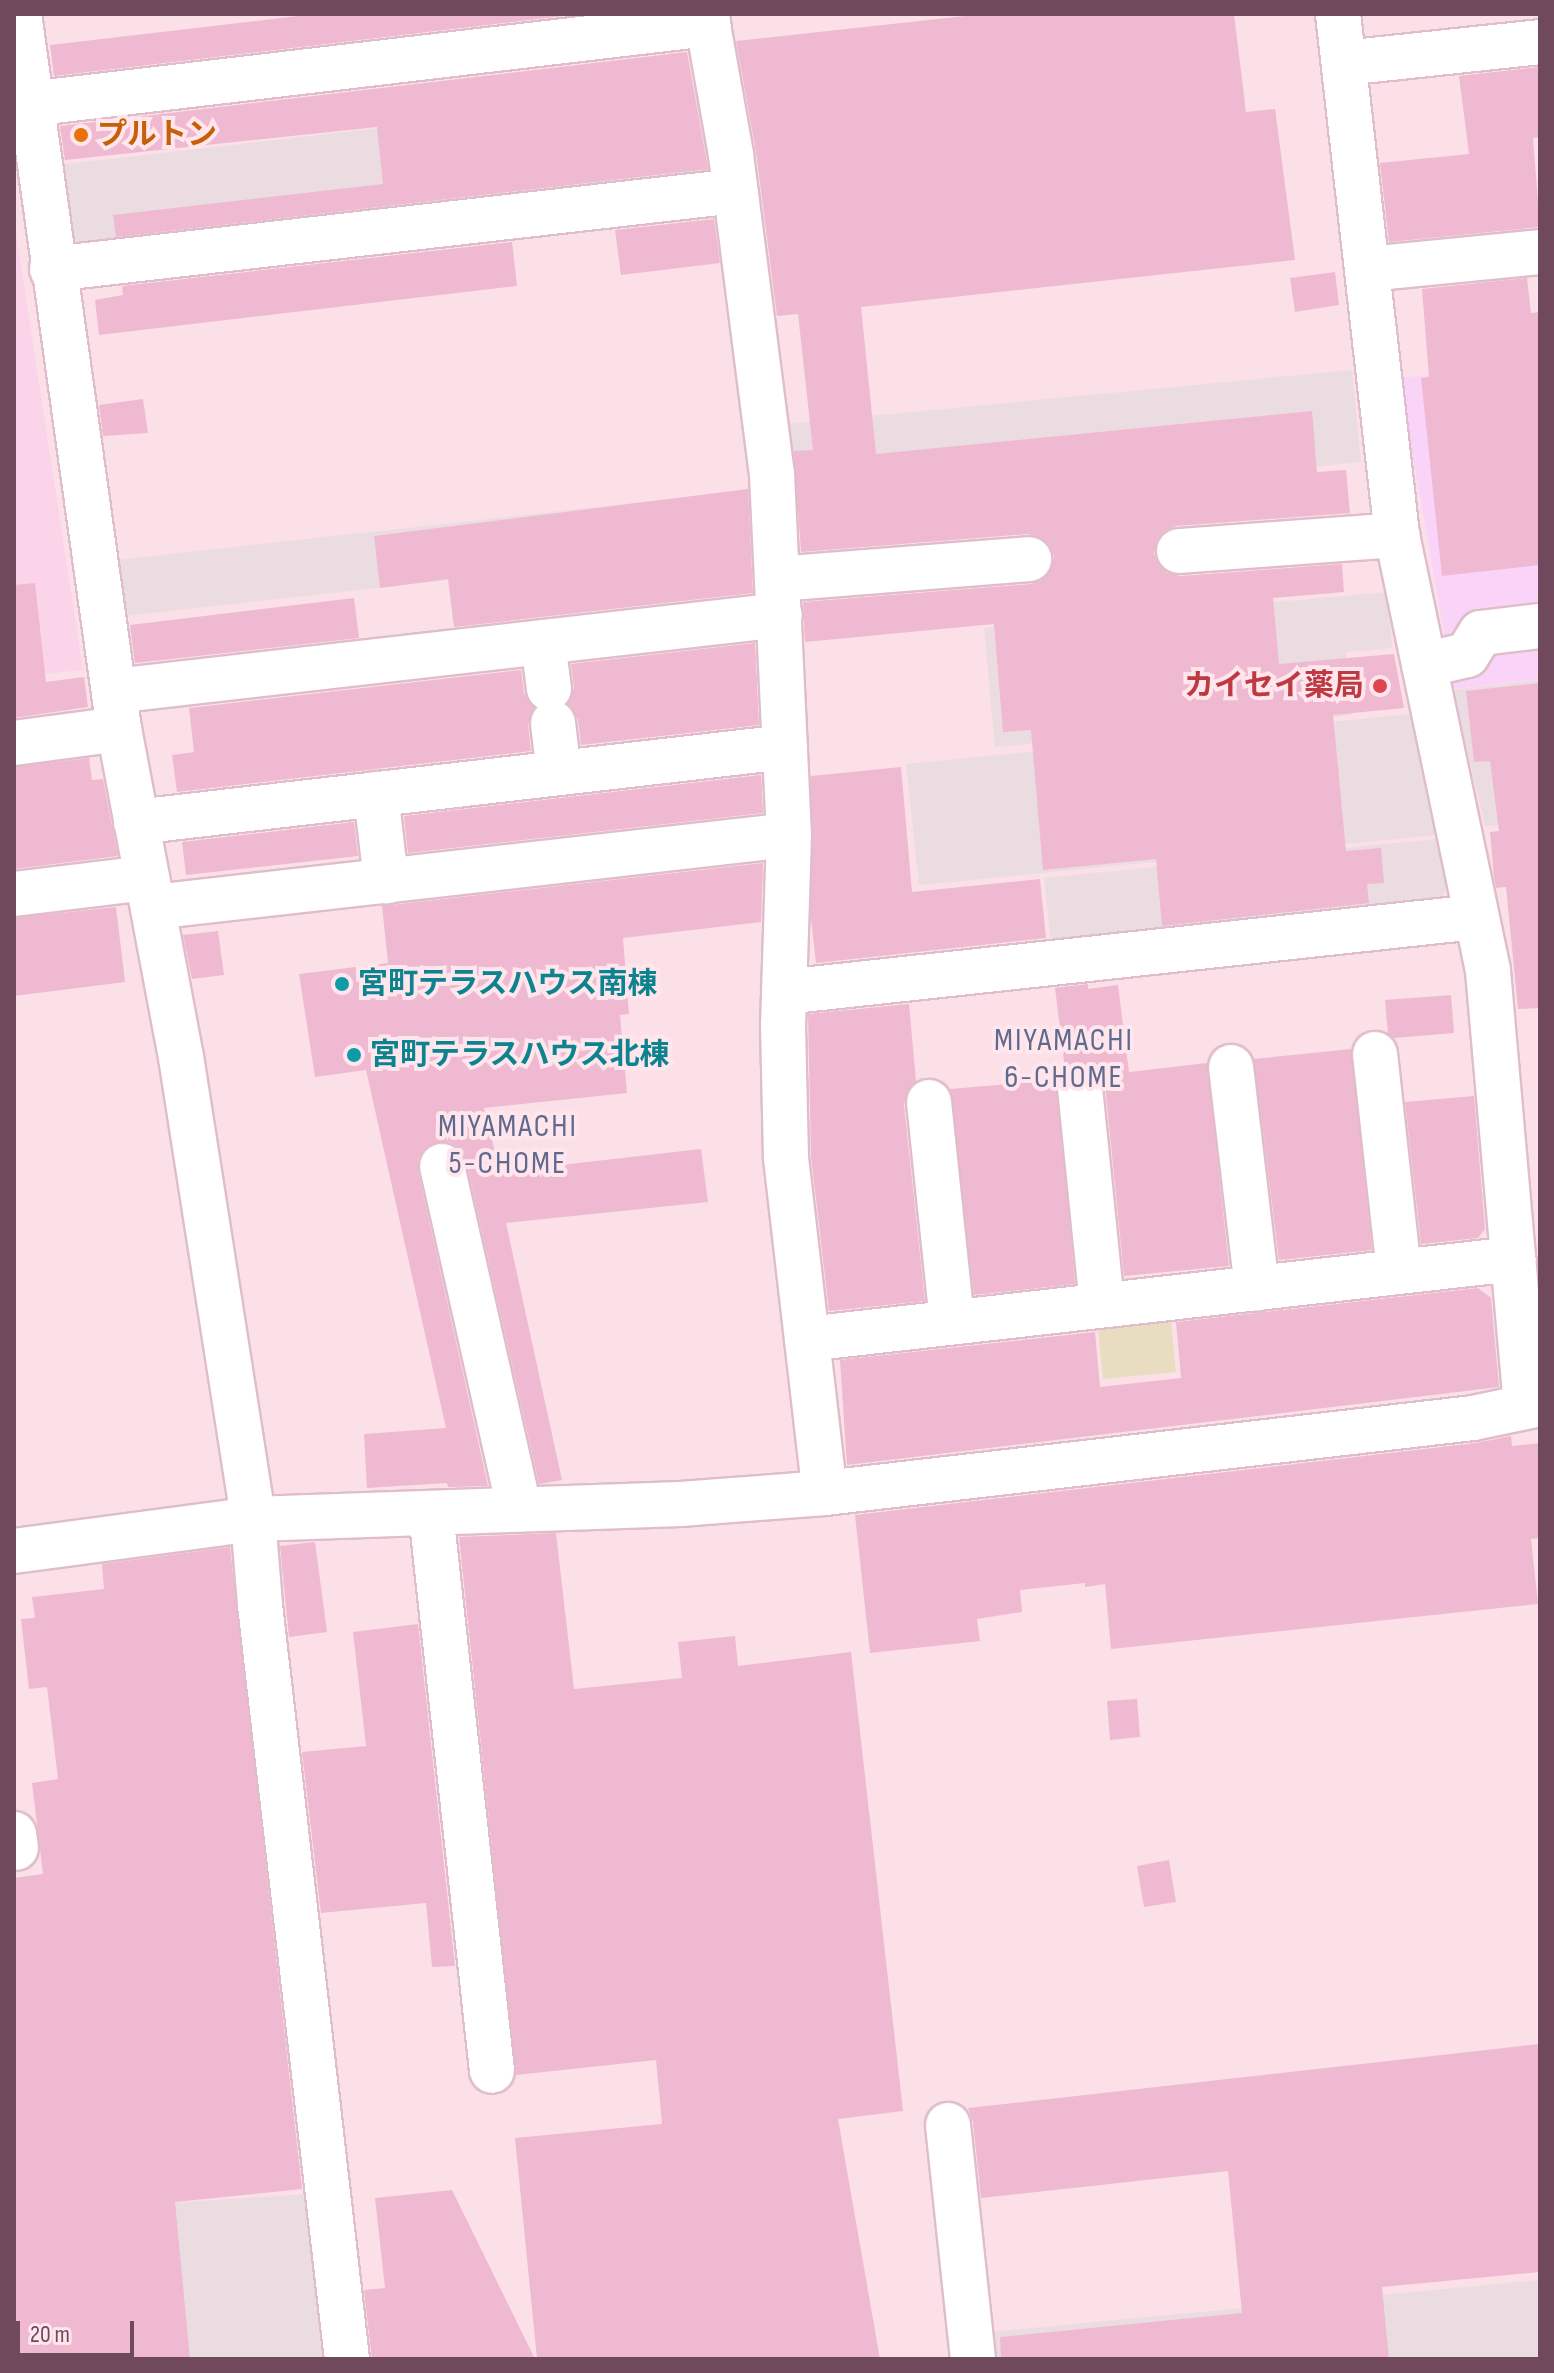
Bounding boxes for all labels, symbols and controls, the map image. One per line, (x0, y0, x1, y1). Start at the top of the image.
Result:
place label: プルトン (97, 117, 217, 153)
marker: プルトン (72, 126, 90, 144)
place label: カイセイ薬局 (1184, 668, 1364, 704)
marker: カイセイ薬局 (1371, 677, 1389, 695)
place label: 宮町テラスハウス南棟 (358, 966, 658, 1002)
marker: 宮町テラスハウス南棟 (333, 975, 351, 993)
district label: MIYAMACHI 6-CHOME (994, 1023, 1134, 1098)
place label: 宮町テラスハウス北棟 (370, 1037, 670, 1073)
marker: 宮町テラスハウス北棟 (345, 1046, 363, 1064)
district label: MIYAMACHI 5-CHOME (438, 1109, 578, 1184)
scale bar (20, 2305, 138, 2355)
text: 20 m (30, 2320, 70, 2349)

